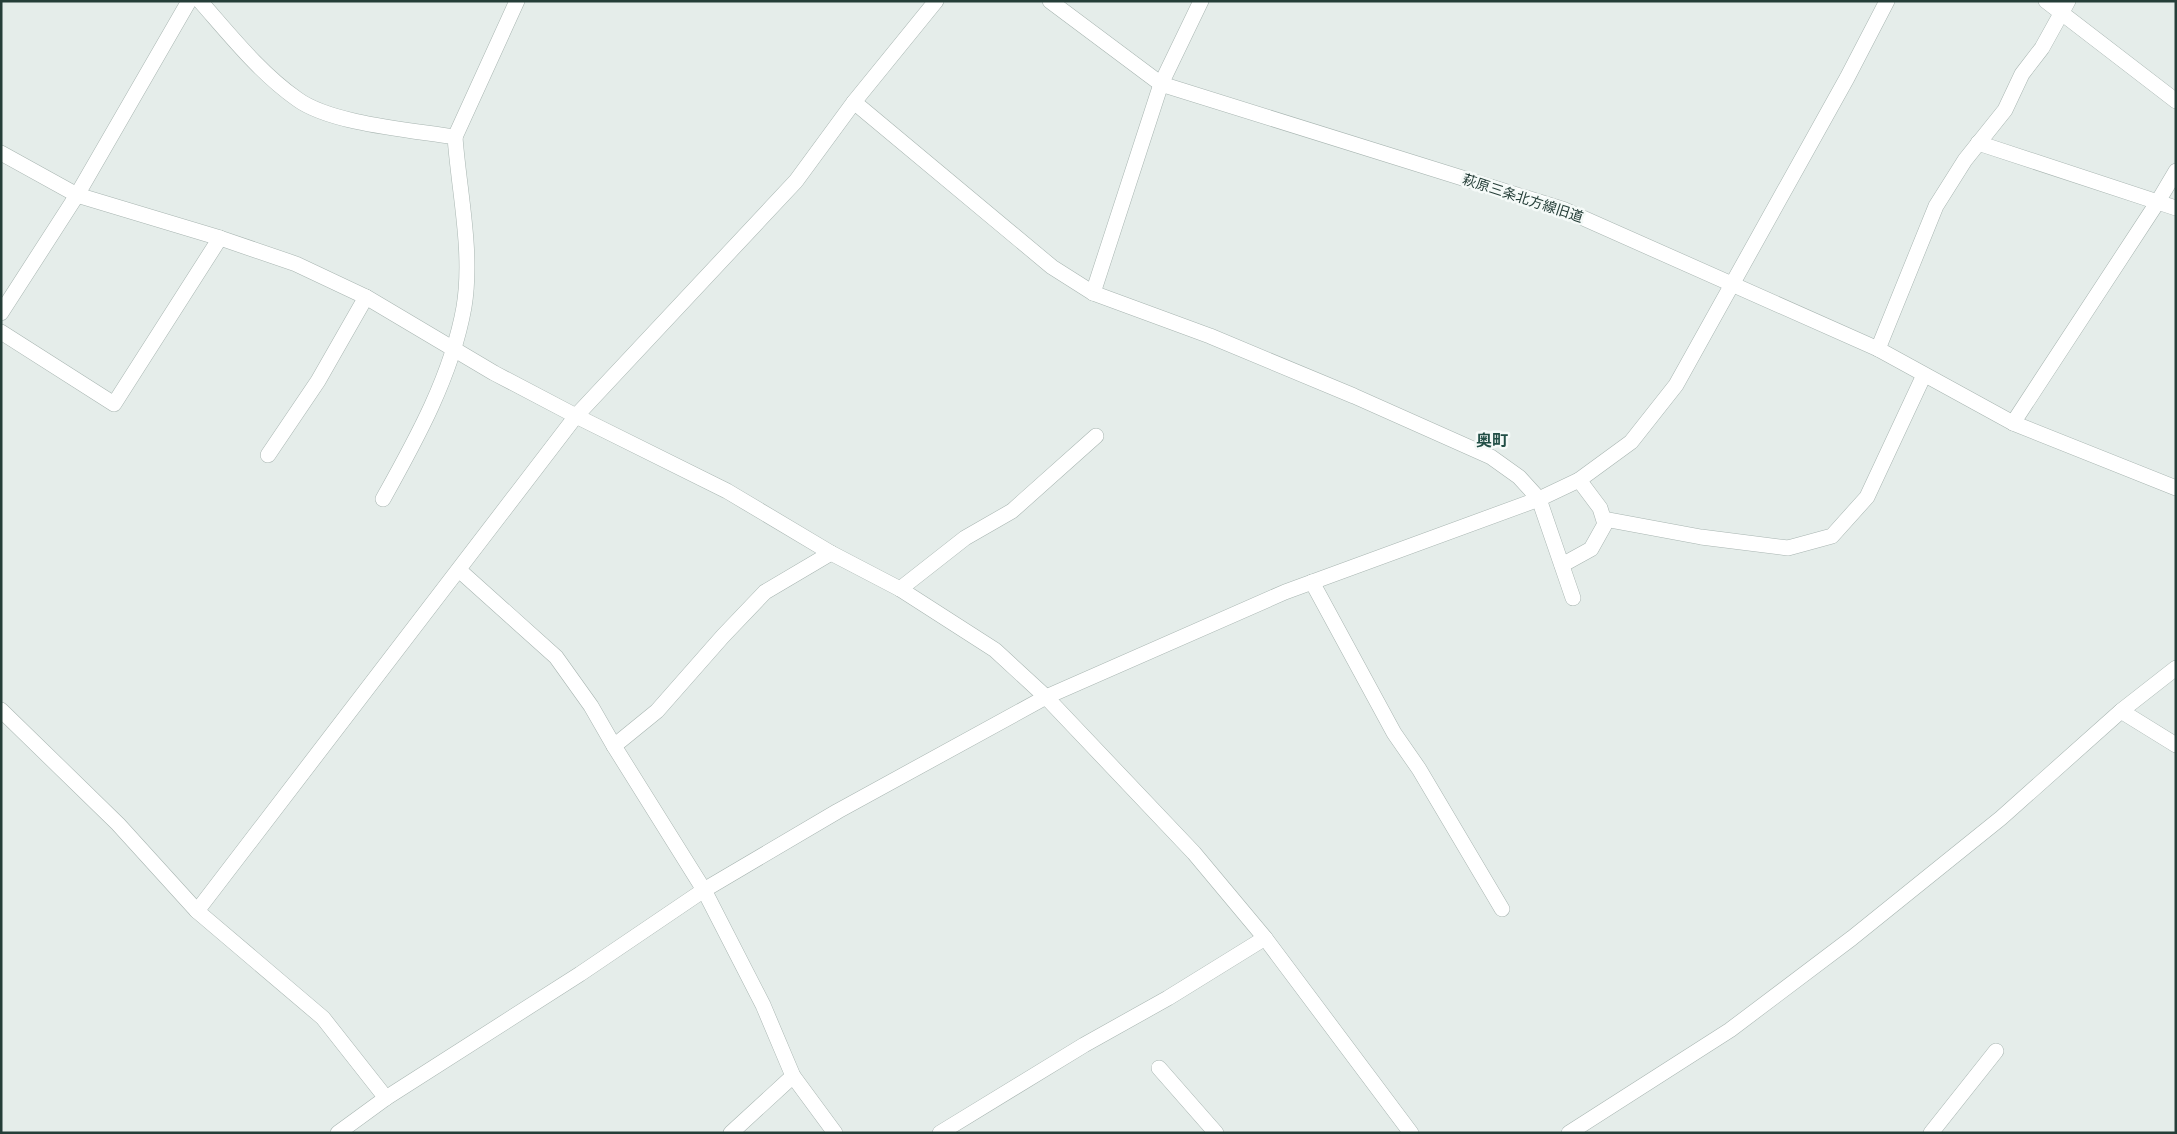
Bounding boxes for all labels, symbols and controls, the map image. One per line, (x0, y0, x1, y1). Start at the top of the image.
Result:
street label: 萩原三条北方線旧道 (1460, 170, 1586, 226)
district label: 奥町 (1476, 430, 1508, 451)

